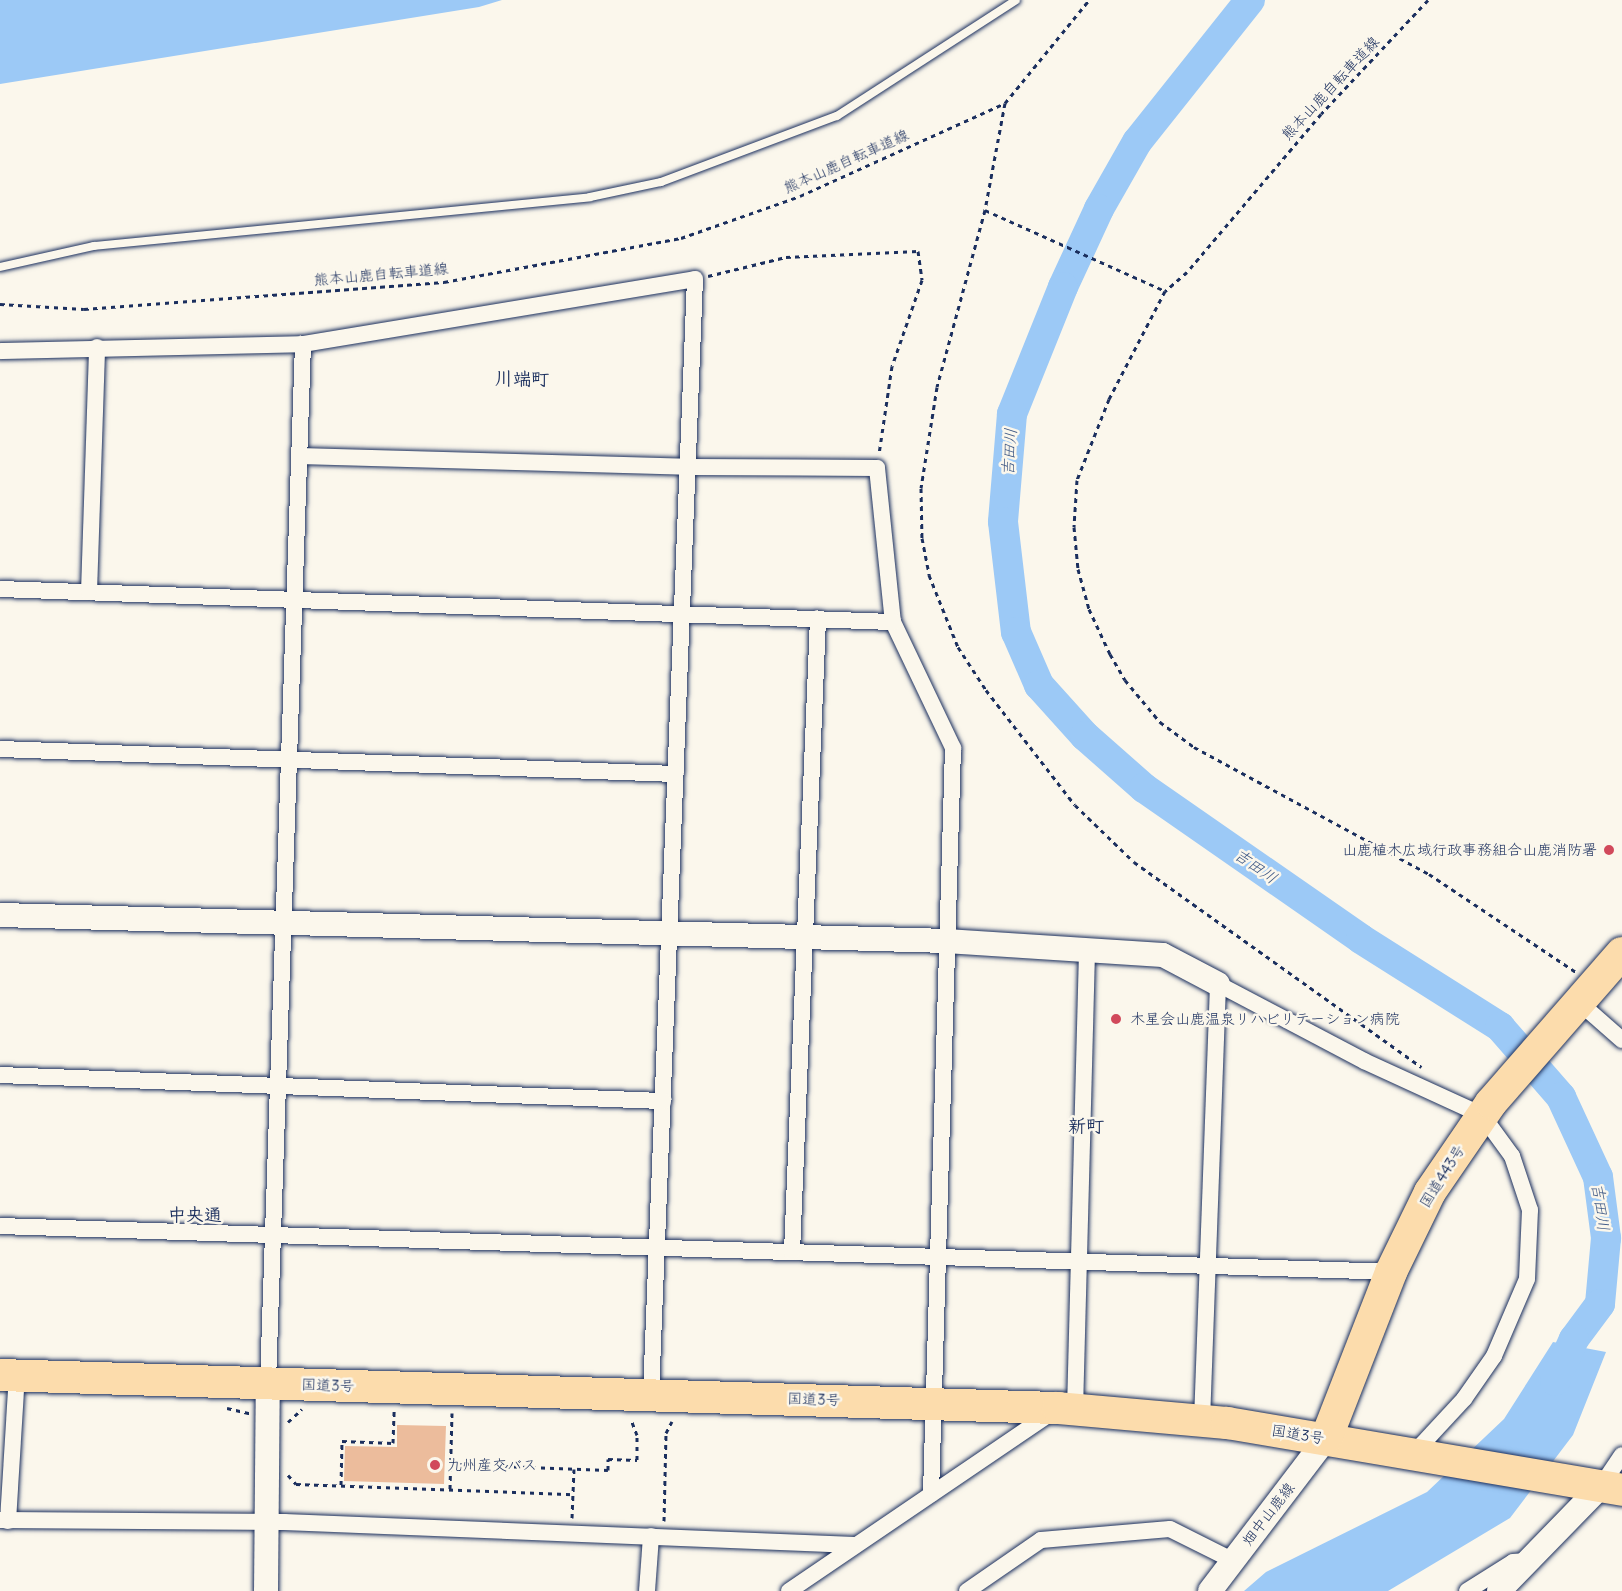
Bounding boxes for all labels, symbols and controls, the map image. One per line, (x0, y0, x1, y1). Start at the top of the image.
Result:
street label: 熊本山鹿自転車道線 (1277, 32, 1383, 144)
street label: 熊本山鹿自転車道線 (781, 125, 911, 197)
street label: 熊本山鹿自転車道線 (313, 259, 449, 289)
district label: 川端町 (495, 368, 549, 390)
water label: 吉田川 (998, 427, 1020, 477)
place label: 山鹿植木広域行政事務組合山鹿消防署 (1342, 841, 1597, 859)
marker: 山鹿植木広域行政事務組合山鹿消防署 (1602, 843, 1616, 857)
water label: 吉田川 (1231, 844, 1281, 888)
marker: 木星会山鹿温泉リハビリテーション病院 (1107, 1010, 1125, 1028)
place label: 木星会山鹿温泉リハビリテーション病院 (1130, 1010, 1400, 1028)
district label: 新町 (1068, 1115, 1104, 1137)
street label: 国道443号 (1416, 1141, 1468, 1211)
water label: 吉田川 (1588, 1182, 1614, 1232)
district label: 中央通 (168, 1204, 222, 1226)
street label: 国道3号 (301, 1375, 355, 1395)
street label: 国道3号 (787, 1389, 841, 1409)
street label: 国道3号 (1270, 1421, 1326, 1447)
place label: 九州産交バス (447, 1456, 537, 1474)
marker: 九州産交バス (428, 1458, 442, 1472)
street label: 畑中山鹿線 (1238, 1479, 1298, 1549)

